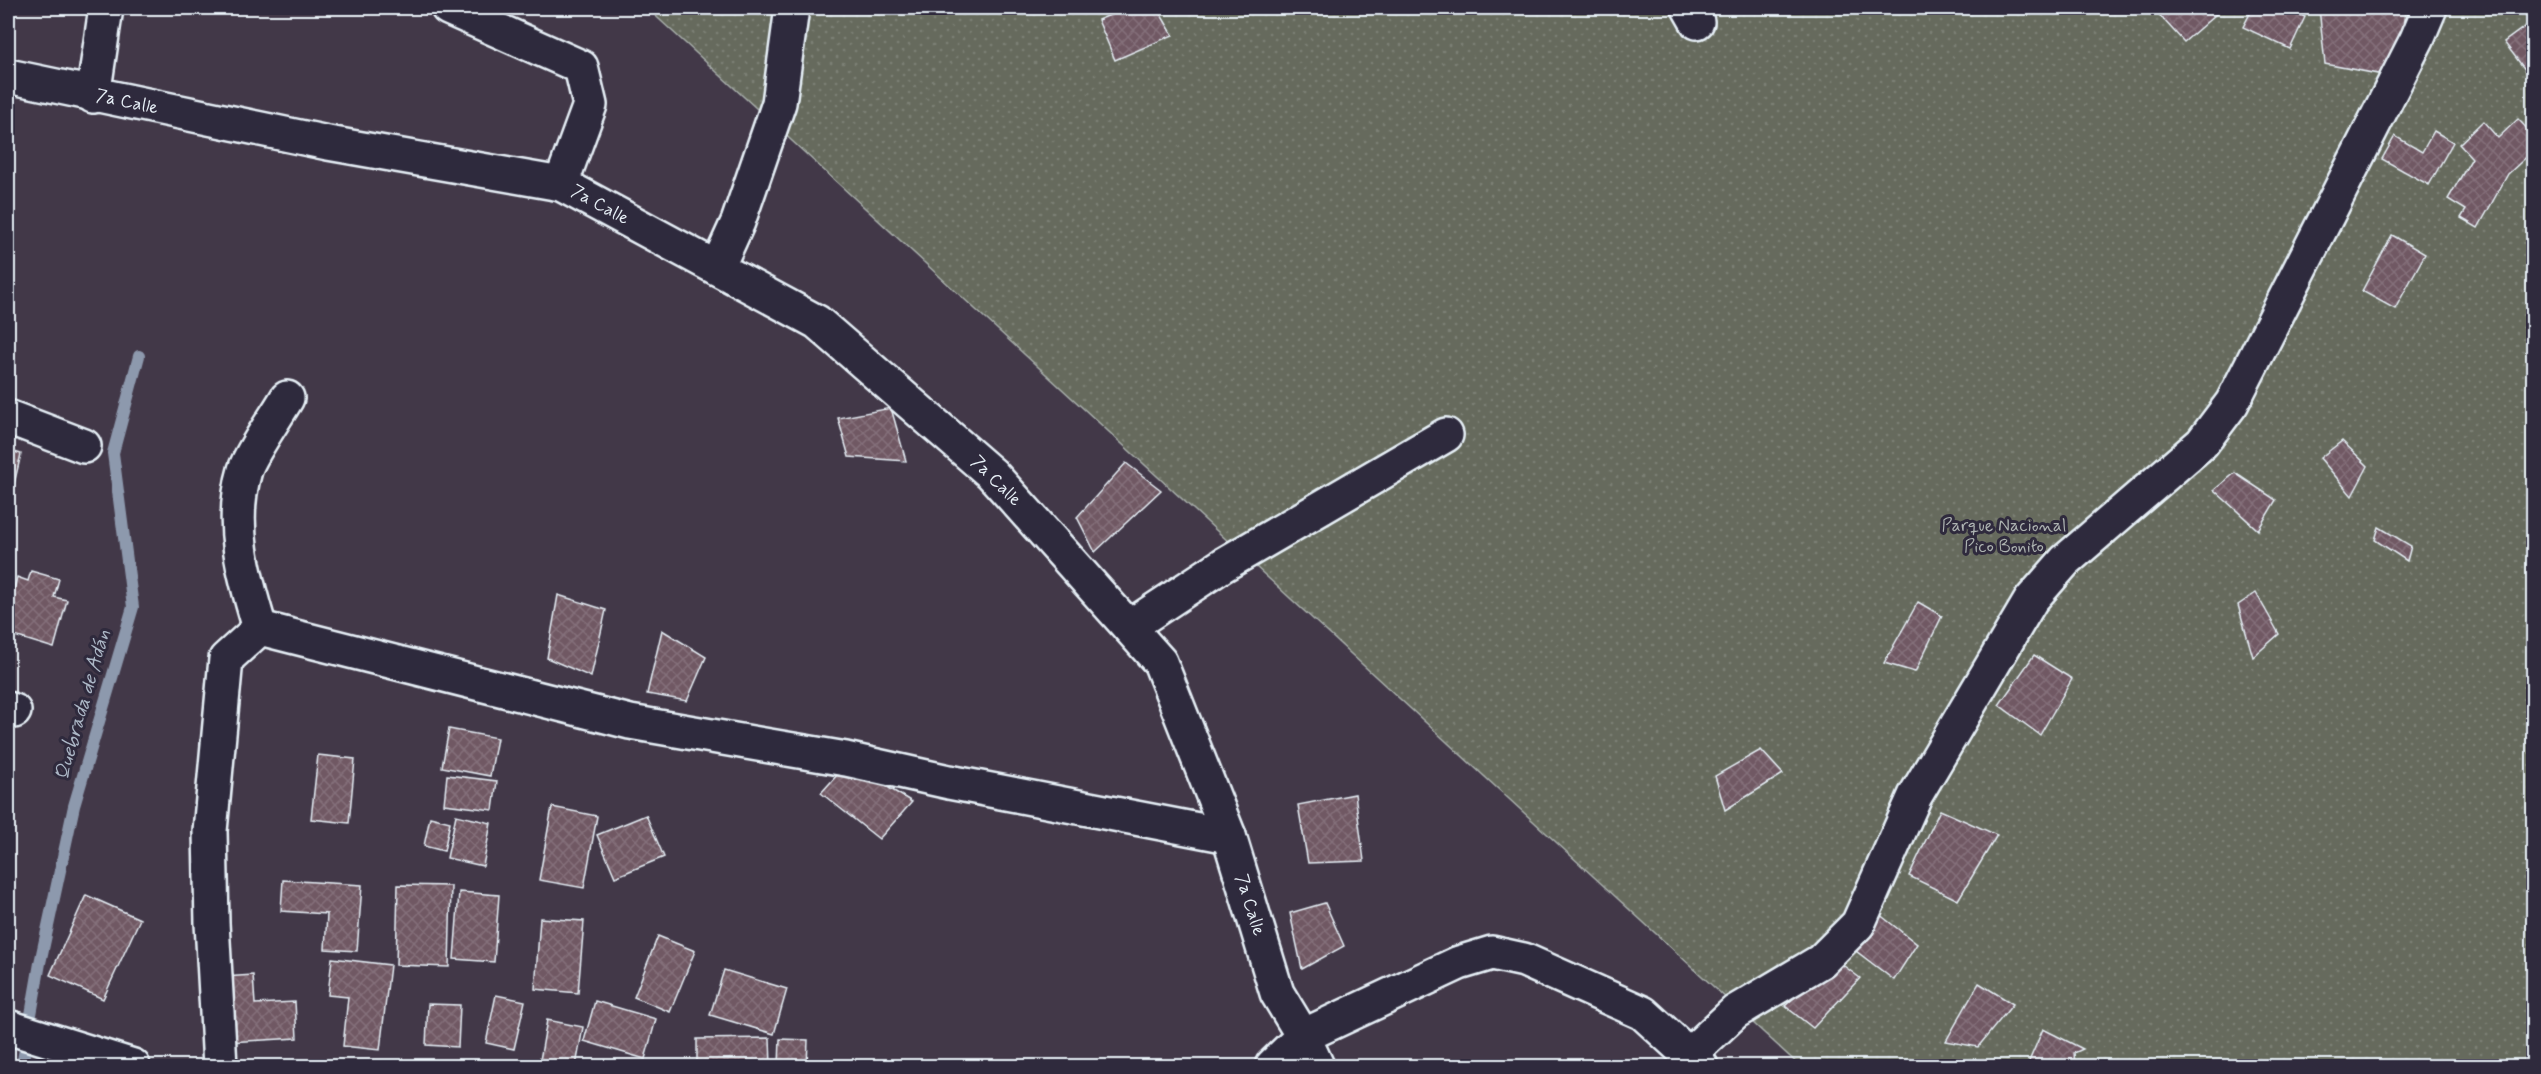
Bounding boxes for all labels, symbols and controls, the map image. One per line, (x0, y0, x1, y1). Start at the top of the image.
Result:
street label: 7a Calle (94, 84, 160, 120)
street label: 7a Calle (567, 179, 633, 231)
street label: 7a Calle (965, 450, 1027, 512)
park label: Parque Nacional Pico Bonito (1941, 514, 2067, 559)
water label: Quebrada de Adán (49, 626, 117, 784)
street label: 7a Calle (1229, 871, 1271, 939)

